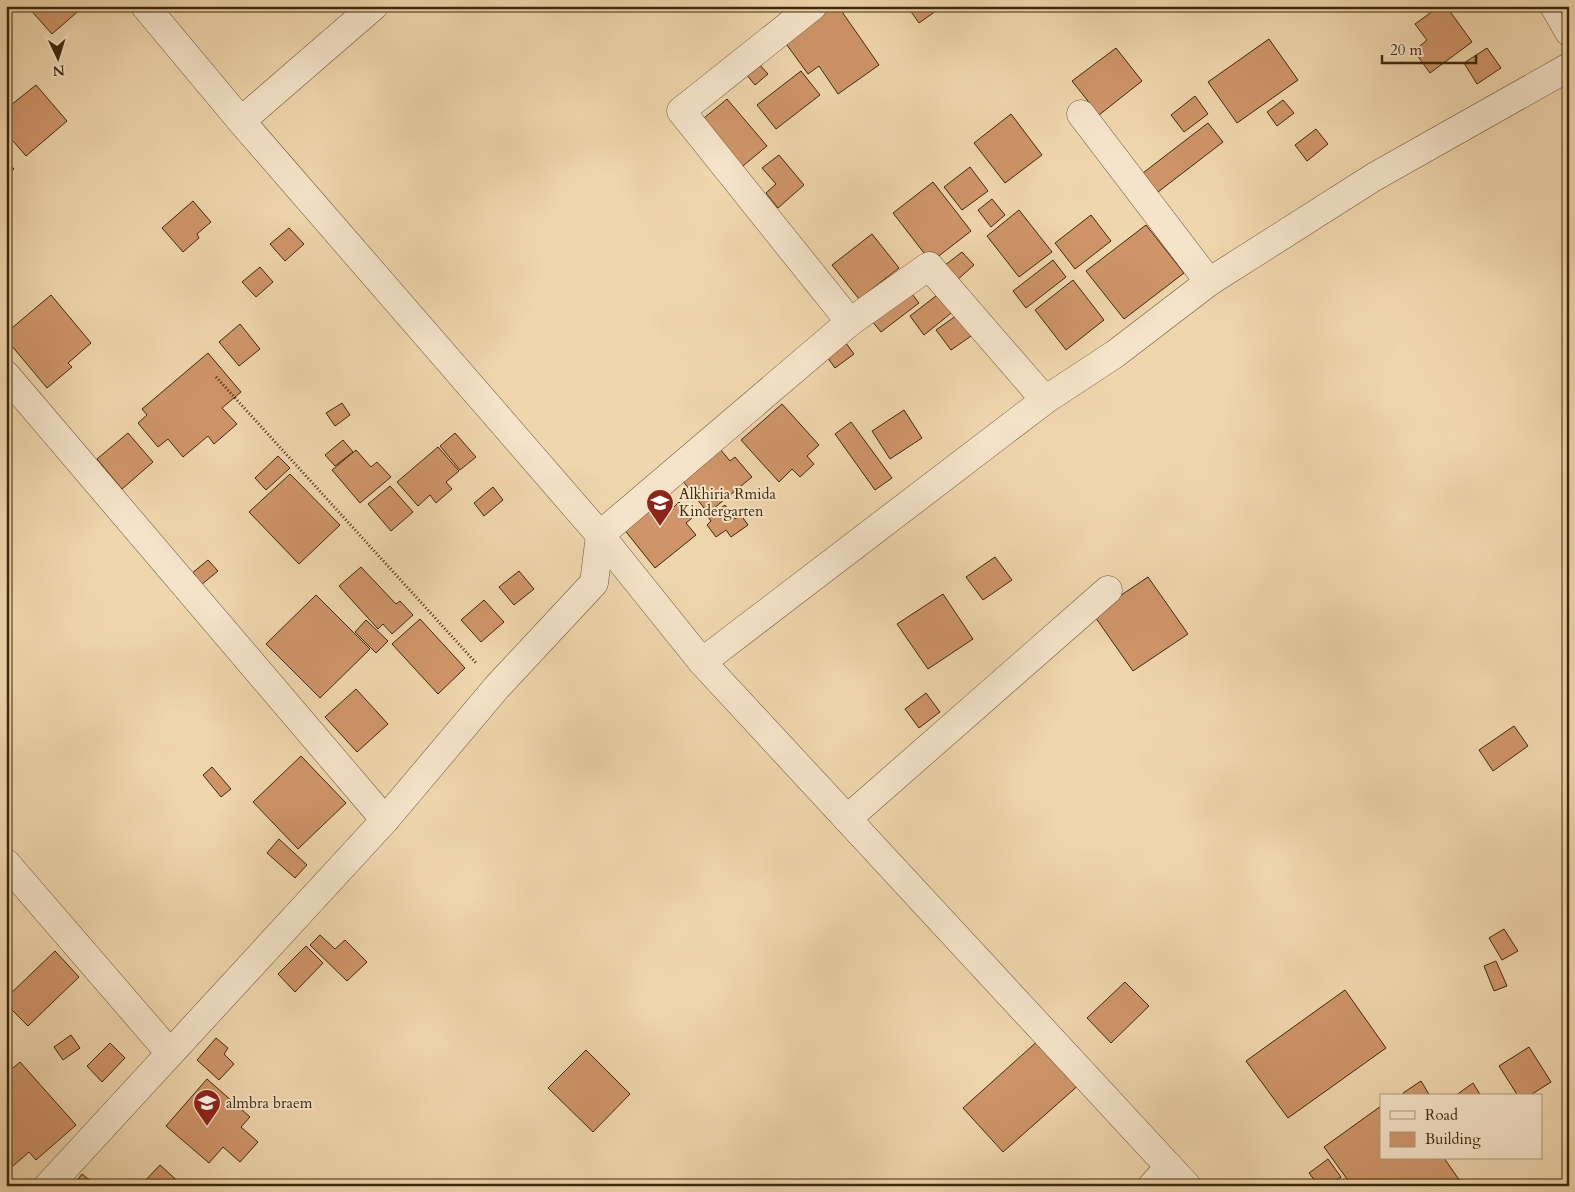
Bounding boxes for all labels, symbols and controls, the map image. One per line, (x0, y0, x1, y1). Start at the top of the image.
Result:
north arrow (32, 32, 82, 82)
scale bar (1382, 32, 1476, 64)
text: 20 m (1390, 40, 1422, 60)
text: N (52, 61, 66, 80)
place label: Alkhiria Rmida Kindergarten (679, 484, 776, 521)
school or university icon: Alkhiria Rmida Kindergarten (645, 488, 675, 527)
school or university icon: almbra braem (192, 1088, 222, 1127)
place label: almbra braem (226, 1093, 313, 1113)
legend (1380, 1094, 1542, 1160)
text: Road (1425, 1105, 1458, 1125)
text: Building (1425, 1129, 1481, 1149)

